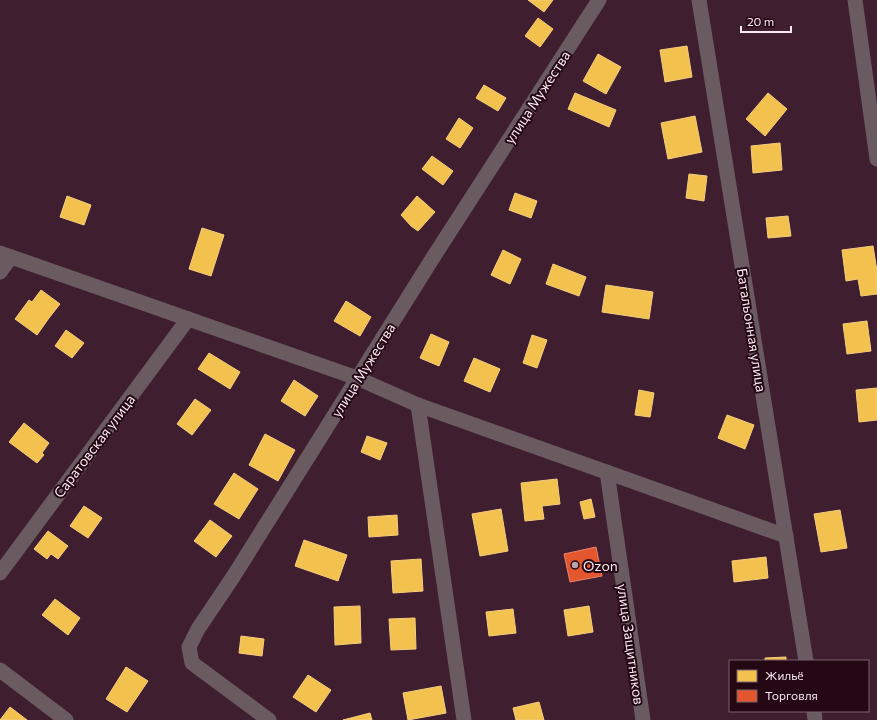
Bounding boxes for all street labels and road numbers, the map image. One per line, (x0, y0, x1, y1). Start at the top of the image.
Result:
street label: улица Мужества (501, 47, 573, 147)
street label: Батальонная улица (734, 267, 770, 393)
street label: улица Мужества (327, 320, 399, 420)
street label: Саратовская улица (50, 391, 138, 501)
street label: улица Защитников (614, 583, 648, 705)

